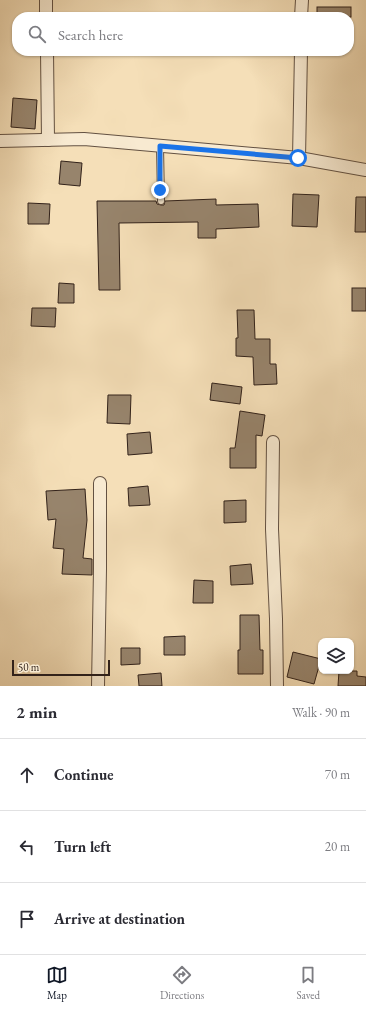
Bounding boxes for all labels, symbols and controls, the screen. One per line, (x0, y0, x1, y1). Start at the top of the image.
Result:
search box (12, 12, 354, 56)
icon: search (26, 23, 48, 45)
text: Search here (58, 25, 123, 44)
route start (289, 149, 307, 167)
route end (151, 181, 169, 199)
map controls (318, 638, 354, 674)
button: layers (318, 638, 354, 674)
scale bar (12, 658, 110, 677)
text: 50 m (18, 660, 39, 674)
text: 2 min (16, 701, 57, 723)
text: Walk · 90 m (292, 704, 350, 721)
icon: ahead (16, 764, 38, 786)
text: Continue (54, 765, 114, 784)
text: 70 m (325, 766, 350, 783)
icon: left (16, 836, 38, 858)
text: Turn left (54, 837, 111, 856)
text: 20 m (325, 838, 350, 855)
icon: arrive (16, 908, 38, 930)
text: Arrive at destination (54, 909, 185, 928)
tab: Map (46, 964, 68, 1002)
tab: Directions (160, 964, 204, 1002)
tab: Saved (296, 964, 320, 1002)

